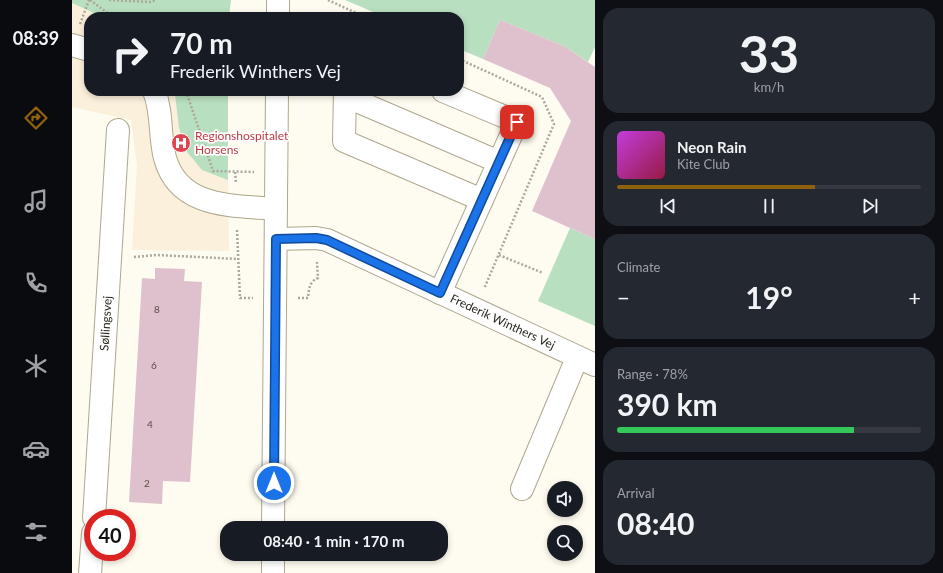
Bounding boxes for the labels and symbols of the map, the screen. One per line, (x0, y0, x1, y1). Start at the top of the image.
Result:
pin (500, 105, 534, 139)
place label: Regionshospitalet Horsens (195, 128, 289, 157)
hospital icon: Regionshospitalet Horsens (170, 132, 192, 154)
street label: Frederik Winthers Vej (448, 291, 558, 352)
street label: Søllingsvej (96, 295, 115, 351)
house number: 8 (154, 303, 160, 315)
house number: 6 (151, 359, 157, 371)
house number: 4 (147, 418, 153, 430)
position arrow (253, 462, 295, 504)
house number: 2 (144, 477, 150, 489)
speed limit sign: 40 (84, 509, 136, 561)

